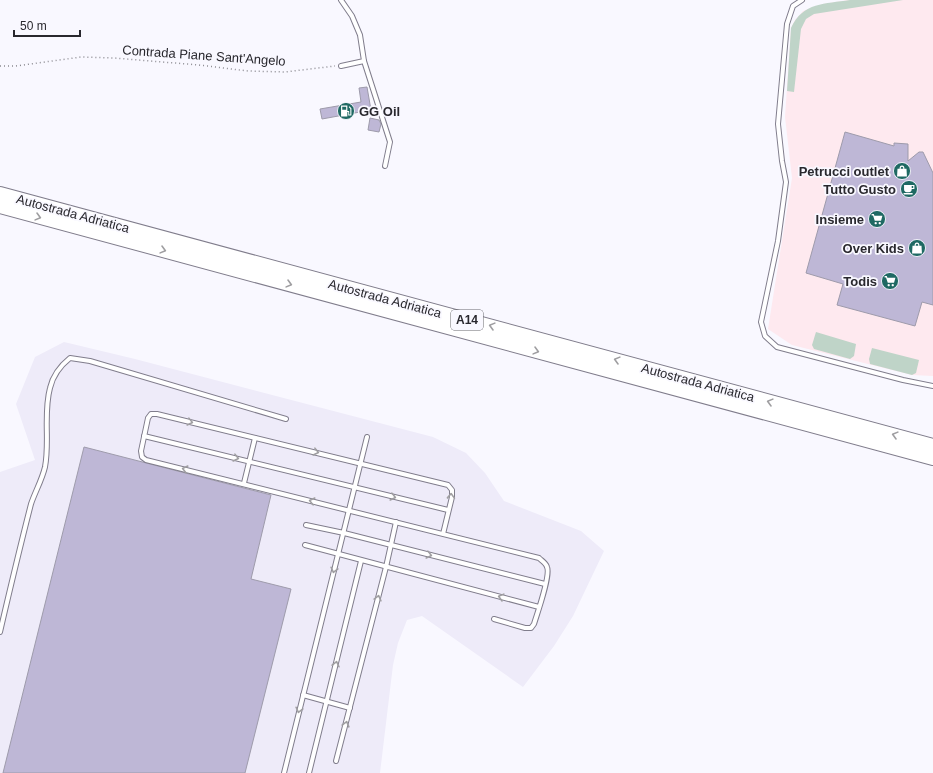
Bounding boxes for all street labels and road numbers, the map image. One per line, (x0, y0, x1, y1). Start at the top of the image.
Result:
street label: Contrada Piane Sant'Angelo (122, 42, 286, 69)
street label: Autostrada Adriatica (15, 191, 132, 236)
street label: Autostrada Adriatica (327, 276, 444, 321)
road number: A14 (451, 310, 483, 330)
street label: Autostrada Adriatica (640, 360, 757, 405)

